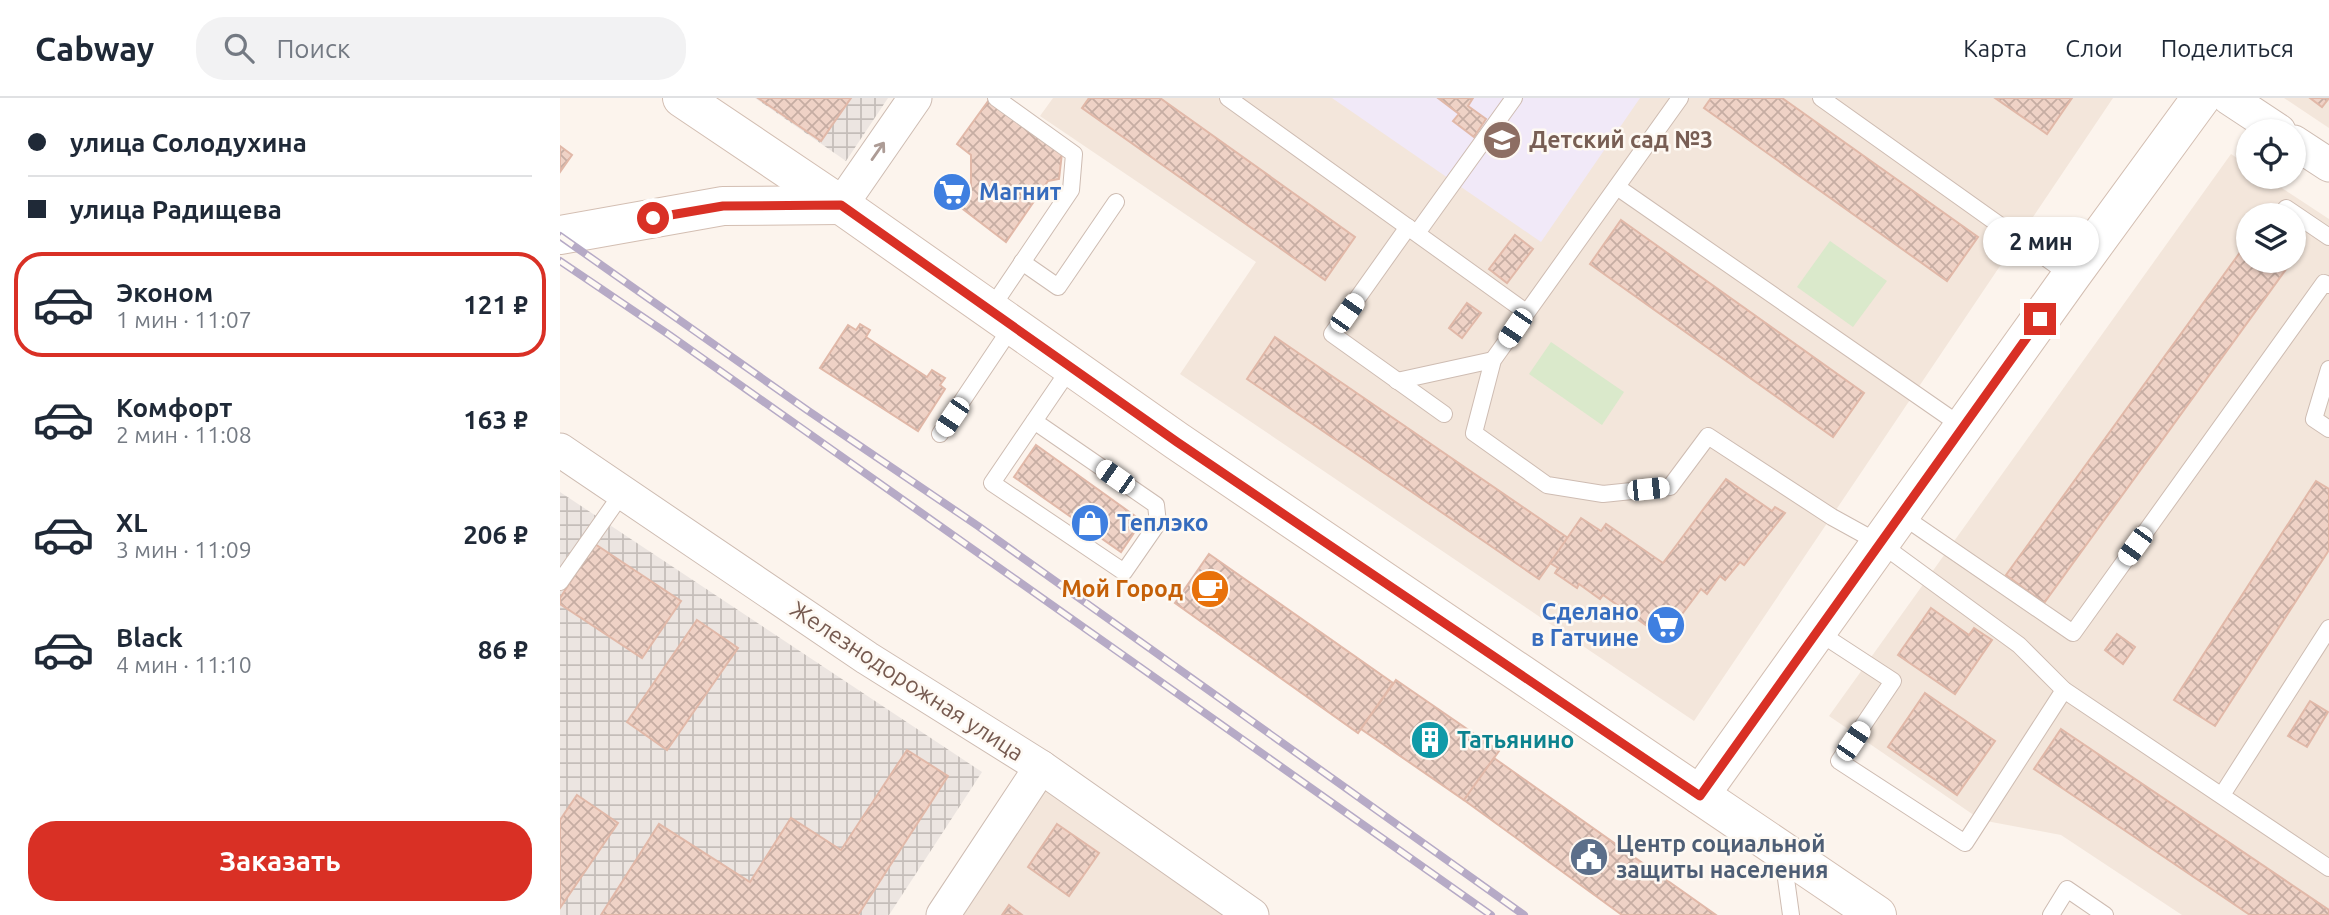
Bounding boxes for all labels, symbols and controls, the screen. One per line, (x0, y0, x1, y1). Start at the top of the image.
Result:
search box (196, 17, 686, 80)
icon: search (220, 29, 258, 67)
text: Cabway (35, 30, 154, 67)
text: Поиск (276, 34, 350, 63)
text: Карта (1963, 35, 2027, 62)
text: Слои (2065, 35, 2123, 62)
text: Поделиться (2161, 35, 2294, 62)
school or university icon: Детский сад №3 (1481, 119, 1523, 161)
map controls (2236, 119, 2306, 273)
button: locate (2236, 119, 2306, 189)
place label: Детский сад №3 (1529, 127, 1713, 152)
text: улица Солодухина (70, 128, 307, 157)
one-way arrow (871, 142, 885, 161)
supermarket icon: Магнит (931, 171, 973, 213)
place label: Магнит (979, 179, 1062, 204)
text: улица Радищева (70, 195, 282, 224)
route start (637, 202, 669, 234)
button: layers (2236, 203, 2306, 273)
callout: 2 мин (1982, 218, 2098, 266)
text: 2 мин (2009, 229, 2073, 254)
icon: car (32, 273, 95, 336)
text: Эконом (116, 278, 213, 307)
text: 121 ₽ (463, 290, 528, 319)
car (1327, 290, 1368, 336)
route end (2024, 303, 2056, 335)
car (1495, 305, 1536, 351)
text: 1 мин · 11:07 (116, 307, 252, 332)
icon: car (32, 388, 95, 451)
text: Комфорт (116, 393, 232, 422)
car (932, 394, 973, 440)
text: 163 ₽ (463, 405, 528, 434)
text: 2 мин · 11:08 (116, 422, 252, 447)
car (1092, 456, 1139, 498)
car (1627, 476, 1670, 502)
shop icon: Теплэко (1069, 502, 1111, 544)
icon: car (32, 503, 95, 566)
text: XL (116, 508, 147, 537)
place label: Теплэко (1117, 510, 1209, 535)
text: 206 ₽ (463, 520, 528, 549)
car (2115, 523, 2156, 569)
text: 3 мин · 11:09 (116, 537, 252, 562)
cafe icon: Мой Город (1189, 568, 1231, 610)
place label: Мой Город (1061, 576, 1183, 601)
street label: Железнодорожная улица (786, 596, 1028, 765)
place label: Сделано в Гатчине (1531, 599, 1639, 650)
supermarket icon: Сделано в Гатчине (1645, 604, 1687, 646)
icon: car (32, 618, 95, 681)
text: Black (116, 623, 183, 652)
text: 86 ₽ (478, 635, 528, 664)
text: 4 мин · 11:10 (116, 652, 252, 677)
car (1833, 718, 1874, 764)
building icon: Татьянино (1409, 719, 1451, 761)
place label: Татьянино (1457, 727, 1574, 752)
button: Заказать (28, 821, 532, 901)
place label: Центр социальной защиты населения (1616, 831, 1829, 882)
public building icon: Центр социальной защиты населения (1568, 836, 1610, 878)

